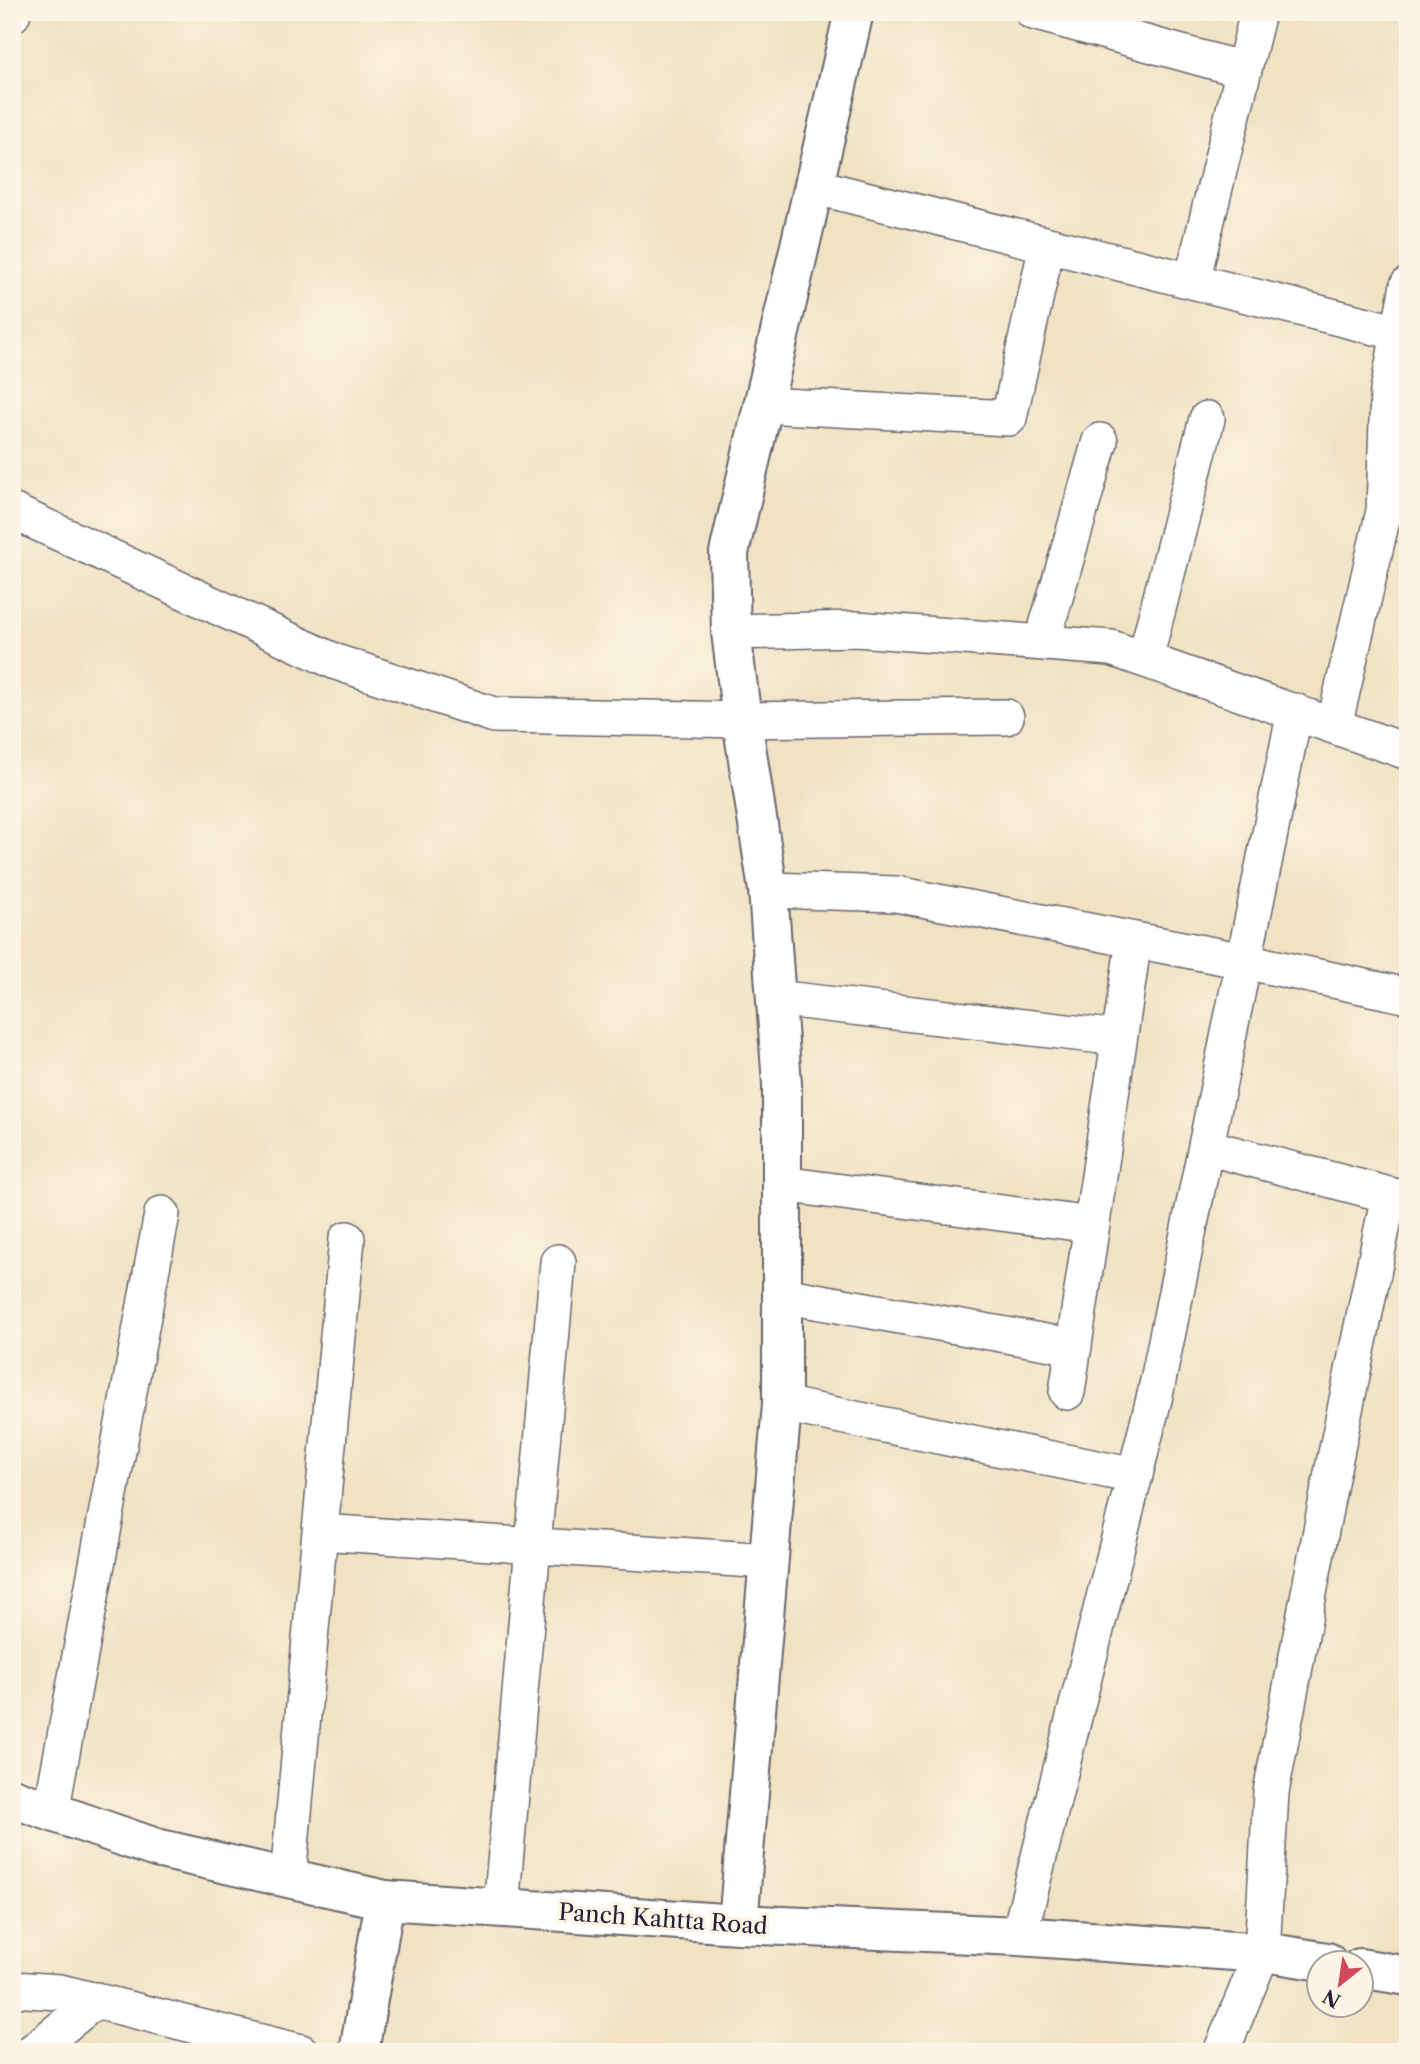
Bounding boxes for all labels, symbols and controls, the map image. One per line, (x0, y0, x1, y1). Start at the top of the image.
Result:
street label: Panch Kahtta Road (558, 1898, 768, 1940)
north arrow (1304, 1948, 1374, 2018)
text: N (1319, 1984, 1345, 2012)

